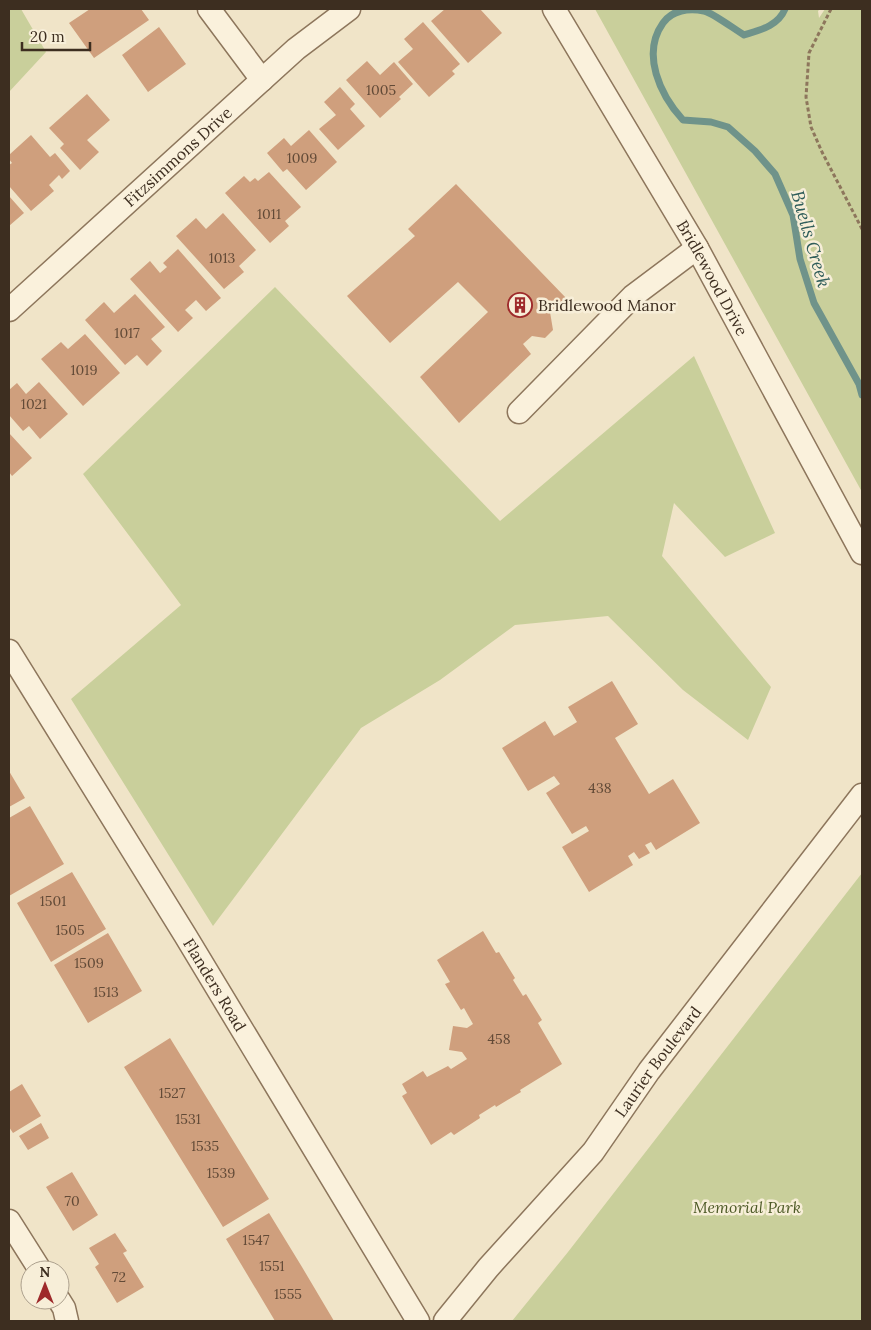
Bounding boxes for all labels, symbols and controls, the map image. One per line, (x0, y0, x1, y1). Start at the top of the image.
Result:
scale bar (22, 20, 90, 52)
text: 20 m (30, 27, 65, 46)
house number: 1005 (366, 81, 396, 99)
street label: Fitzsimmons Drive (119, 102, 236, 211)
house number: 1009 (287, 149, 317, 167)
water label: Buells Creek (786, 188, 836, 290)
house number: 1011 (257, 205, 281, 223)
street label: Bridlewood Drive (672, 216, 753, 339)
house number: 1013 (209, 249, 236, 267)
building icon: Bridlewood Manor (507, 292, 533, 318)
place label: Bridlewood Manor (538, 295, 676, 315)
house number: 1017 (114, 324, 140, 342)
house number: 1019 (71, 361, 97, 379)
house number: 1021 (21, 395, 47, 413)
house number: 438 (588, 779, 612, 797)
house number: 1501 (40, 892, 66, 910)
house number: 1505 (55, 921, 85, 939)
street label: Flanders Road (179, 934, 251, 1035)
house number: 1509 (74, 954, 104, 972)
house number: 1513 (93, 983, 119, 1001)
street label: Laurier Boulevard (610, 1002, 706, 1121)
house number: 458 (487, 1030, 511, 1048)
house number: 1527 (159, 1084, 186, 1102)
house number: 1531 (175, 1110, 201, 1128)
house number: 1535 (191, 1137, 219, 1155)
house number: 1539 (207, 1164, 235, 1182)
house number: 70 (64, 1192, 80, 1210)
park label: Memorial Park (693, 1197, 801, 1217)
house number: 1547 (243, 1231, 270, 1249)
house number: 1551 (259, 1257, 285, 1275)
north arrow (20, 1260, 70, 1310)
text: N (40, 1263, 51, 1281)
house number: 72 (112, 1268, 126, 1286)
house number: 1555 (274, 1285, 302, 1303)

